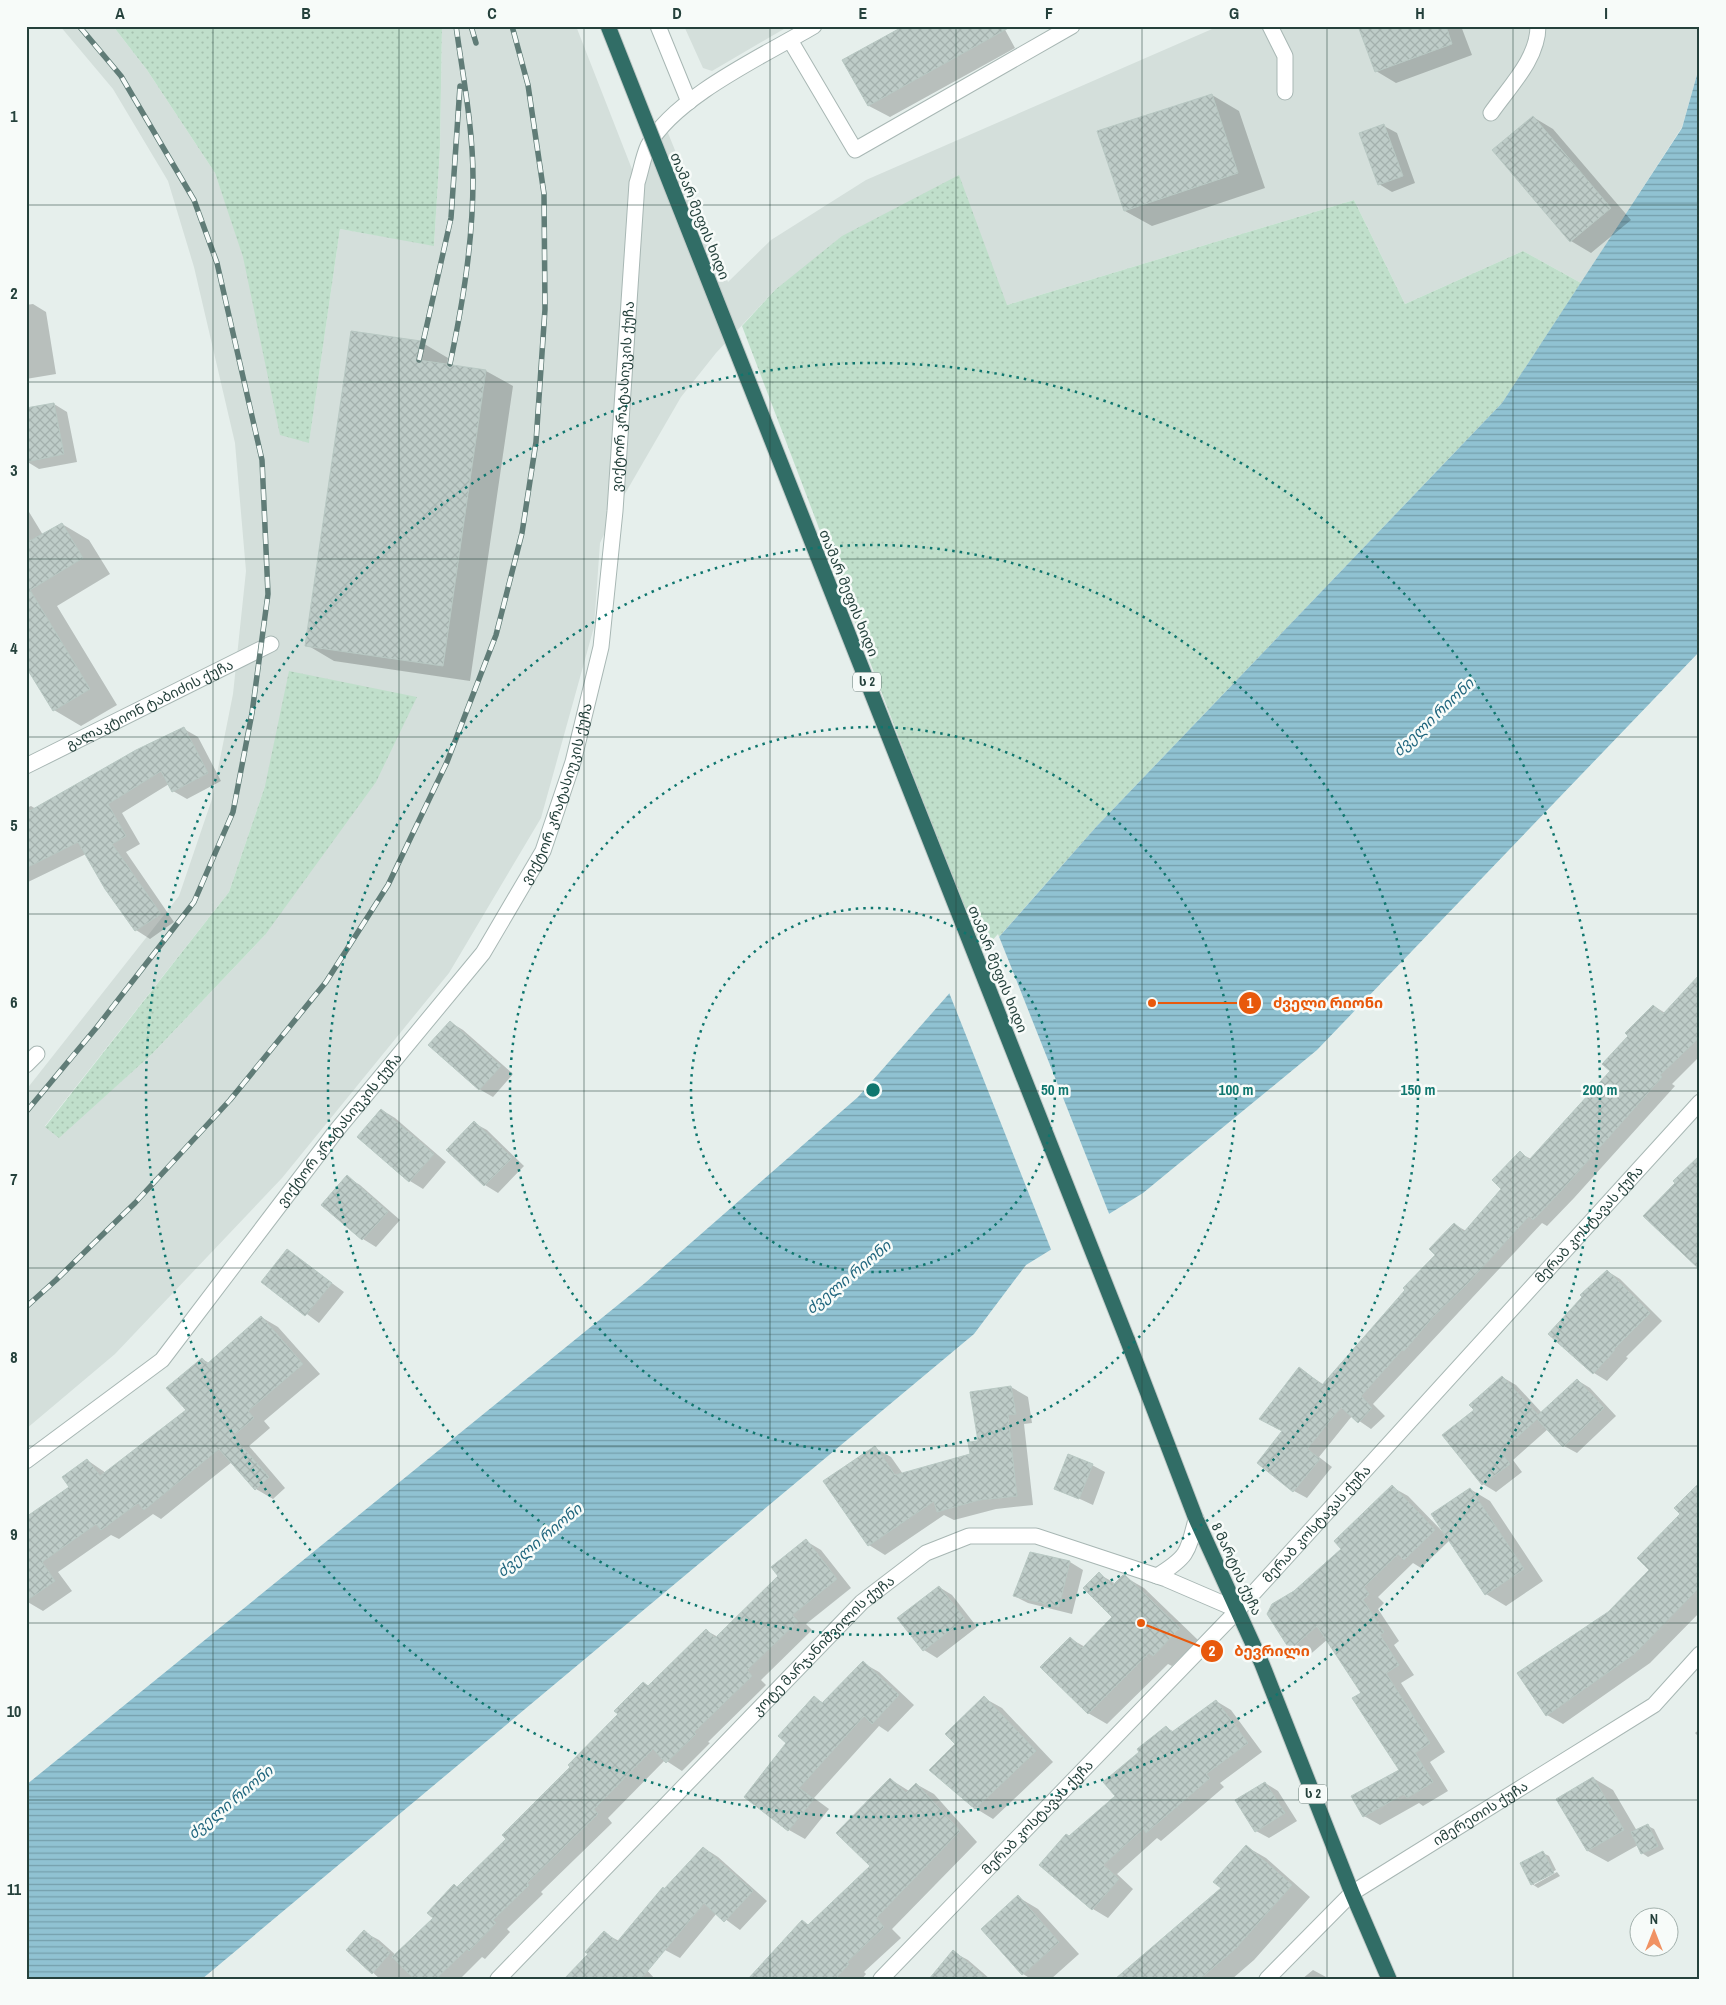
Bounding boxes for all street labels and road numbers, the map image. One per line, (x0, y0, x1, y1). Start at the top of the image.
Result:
street label: თამარ მეფის ხიდი (666, 150, 734, 282)
street label: ვიქტორ კრატასიუკის ქუჩა (607, 300, 638, 492)
street label: თამარ მეფის ხიდი (815, 527, 883, 659)
street label: გალაკტიონ ტაბიძის ქუჩა (63, 655, 236, 754)
road number: ს 2 (853, 672, 881, 692)
street label: ვიქტორ კრატასიუკის ქუჩა (517, 701, 596, 887)
street label: თამარ მეფის ხიდი (964, 903, 1032, 1035)
street label: ვიქტორ კრატასიუკის ქუჩა (273, 1049, 406, 1210)
street label: მერაბ კოსტავას ქუჩა (1531, 1162, 1647, 1287)
street label: მერაბ კოსტავას ქუჩა (1258, 1461, 1375, 1586)
street label: 8 მარტის ქუჩა (1208, 1520, 1266, 1618)
street label: კოტე მარჯანიშვილის ქუჩა (748, 1572, 898, 1719)
street label: მერაბ კოსტავას ქუჩა (978, 1756, 1097, 1878)
street label: იმერეთის ქუჩა (1429, 1777, 1531, 1849)
road number: ს 2 (1299, 1785, 1327, 1804)

